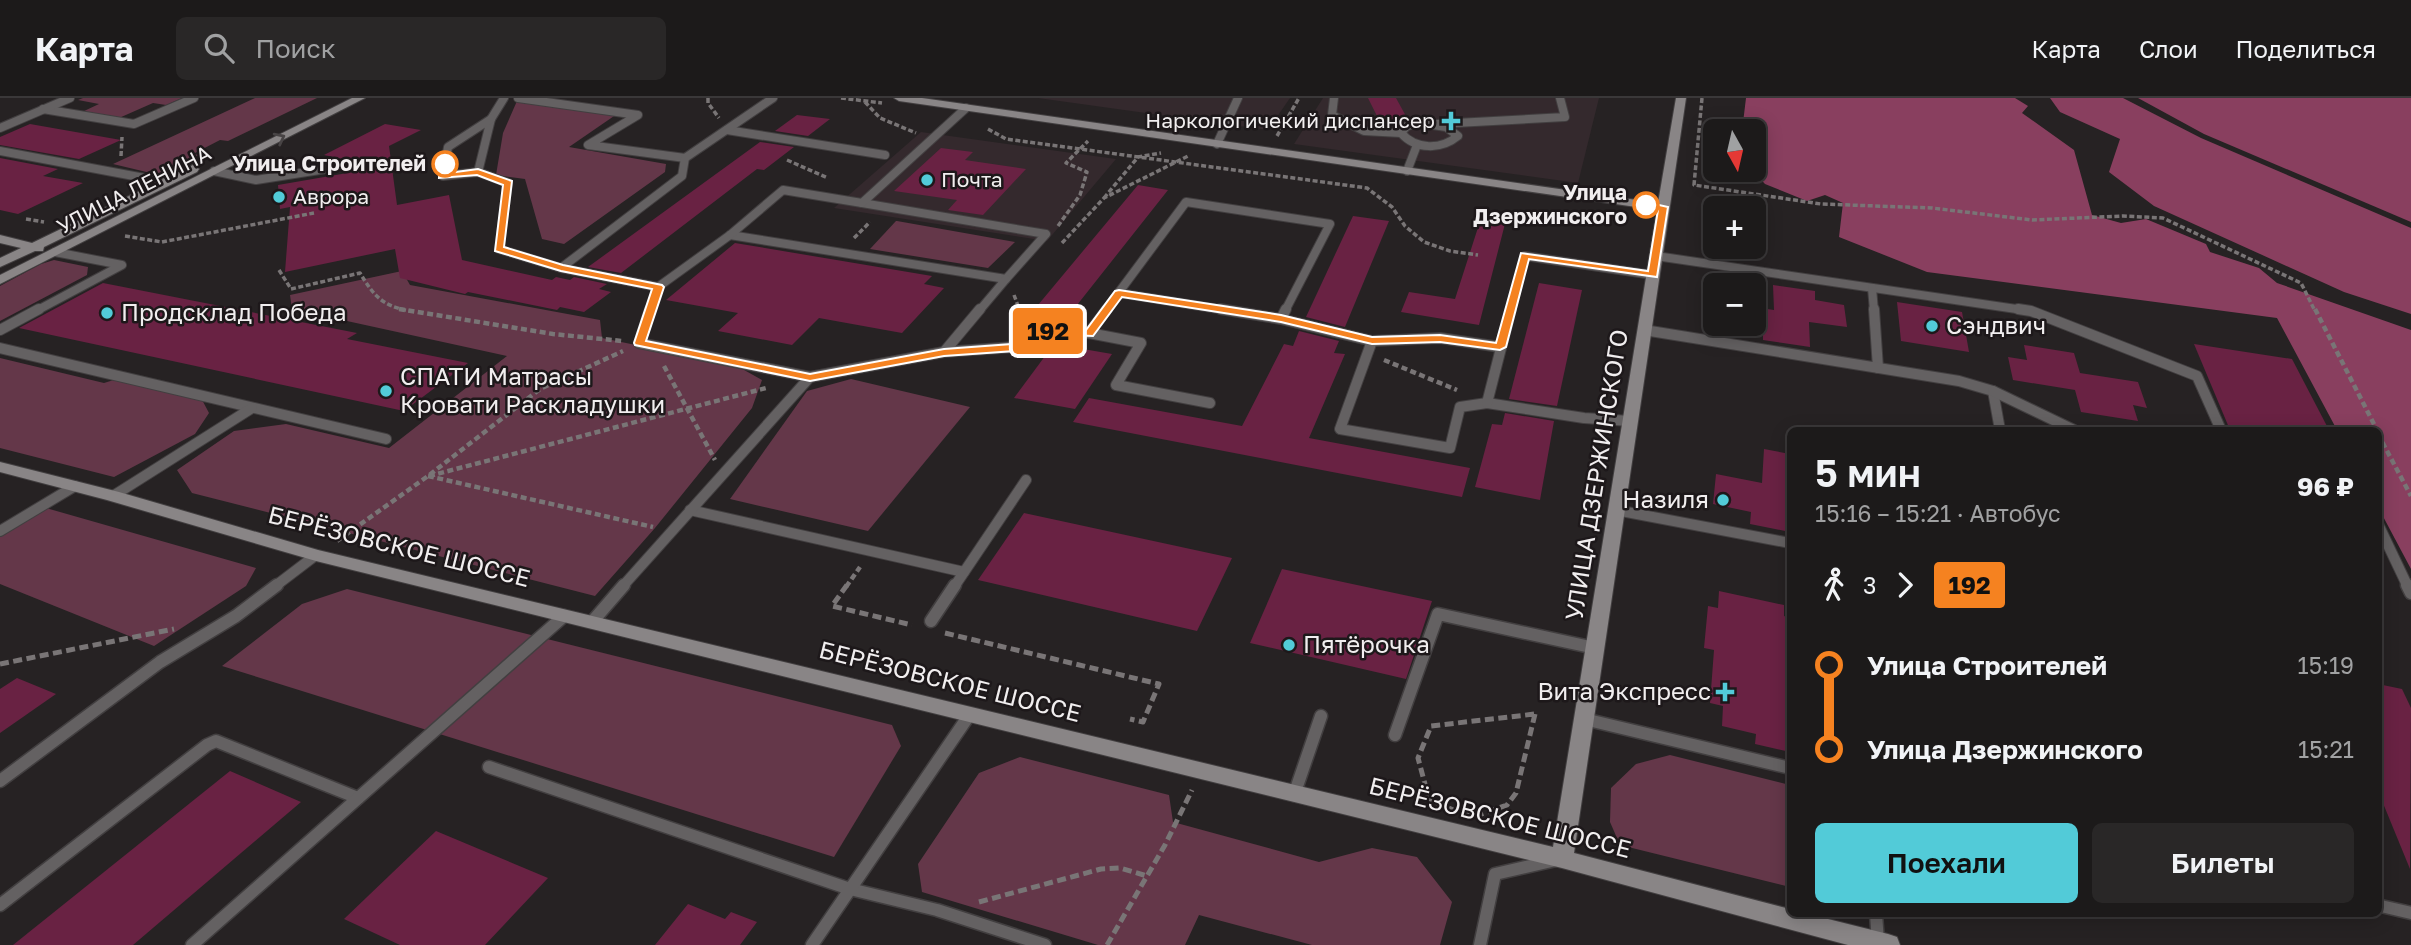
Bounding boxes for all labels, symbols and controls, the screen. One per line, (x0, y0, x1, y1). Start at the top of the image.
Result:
search box (176, 17, 666, 80)
text: Карта (35, 29, 134, 68)
icon: search (200, 29, 238, 67)
text: Поиск (256, 33, 336, 64)
text: Карта (2031, 34, 2101, 63)
text: Слои (2139, 34, 2198, 63)
text: Поделиться (2236, 34, 2376, 63)
place label: Наркологичекий диспансер (1145, 107, 1435, 133)
marker: Наркологичекий диспансер (1441, 111, 1461, 131)
north arrow (1703, 119, 1766, 182)
map controls (1703, 119, 1766, 336)
one-way arrow (273, 133, 285, 147)
street label: УЛИЦА ЛЕНИНА (52, 139, 215, 239)
place label: Улица Строителей (232, 150, 426, 176)
marker: Улица Строителей (432, 151, 458, 177)
place label: Почта (941, 166, 1003, 192)
marker: Почта (919, 172, 935, 188)
place label: Улица Дзержинского (1473, 179, 1627, 229)
place label: Аврора (293, 183, 369, 209)
marker: Аврора (271, 189, 287, 205)
marker: Улица Дзержинского (1633, 192, 1659, 218)
button: + (1703, 196, 1766, 259)
button: − (1703, 273, 1766, 336)
place label: Продсклад Победа (121, 297, 347, 326)
marker: Продсклад Победа (99, 305, 115, 321)
line badge: 192 (1008, 308, 1088, 354)
place label: Сэндвич (1946, 310, 2046, 339)
text: 192 (1027, 316, 1069, 345)
marker: Сэндвич (1924, 318, 1940, 334)
street label: УЛИЦА ДЗЕРЖИНСКОГО (1558, 327, 1633, 622)
place label: СПАТИ Матрасы Кровати Раскладушки (400, 361, 665, 418)
marker: СПАТИ Матрасы Кровати Раскладушки (378, 383, 394, 399)
text: 5 мин (1815, 450, 1921, 495)
text: 96 ₽ (2297, 471, 2354, 502)
place label: Назиля (1622, 484, 1709, 513)
marker: Назиля (1715, 492, 1731, 508)
street label: БЕРЁЗОВСКОЕ ШОССЕ (265, 499, 533, 592)
text: 15:16 – 15:21 · Автобус (1815, 499, 2061, 527)
icon: walk (1815, 566, 1853, 604)
icon: forward (1886, 566, 1924, 604)
text: 192 (1948, 570, 1991, 599)
text: 3 (1863, 571, 1876, 599)
place label: Пятёрочка (1303, 629, 1430, 658)
street label: БЕРЁЗОВСКОЕ ШОССЕ (816, 634, 1084, 727)
marker: Пятёрочка (1281, 637, 1297, 653)
text: Улица Строителей (1867, 650, 2107, 681)
text: 15:19 (2298, 651, 2354, 679)
place label: Вита Экспресс (1537, 676, 1711, 705)
marker: Вита Экспресс (1717, 684, 1733, 700)
text: Улица Дзержинского (1867, 734, 2143, 765)
text: 15:21 (2298, 735, 2354, 763)
street label: БЕРЁЗОВСКОЕ ШОССЕ (1366, 770, 1634, 863)
button: Поехали (1815, 823, 2078, 903)
button: Билеты (2092, 823, 2354, 903)

